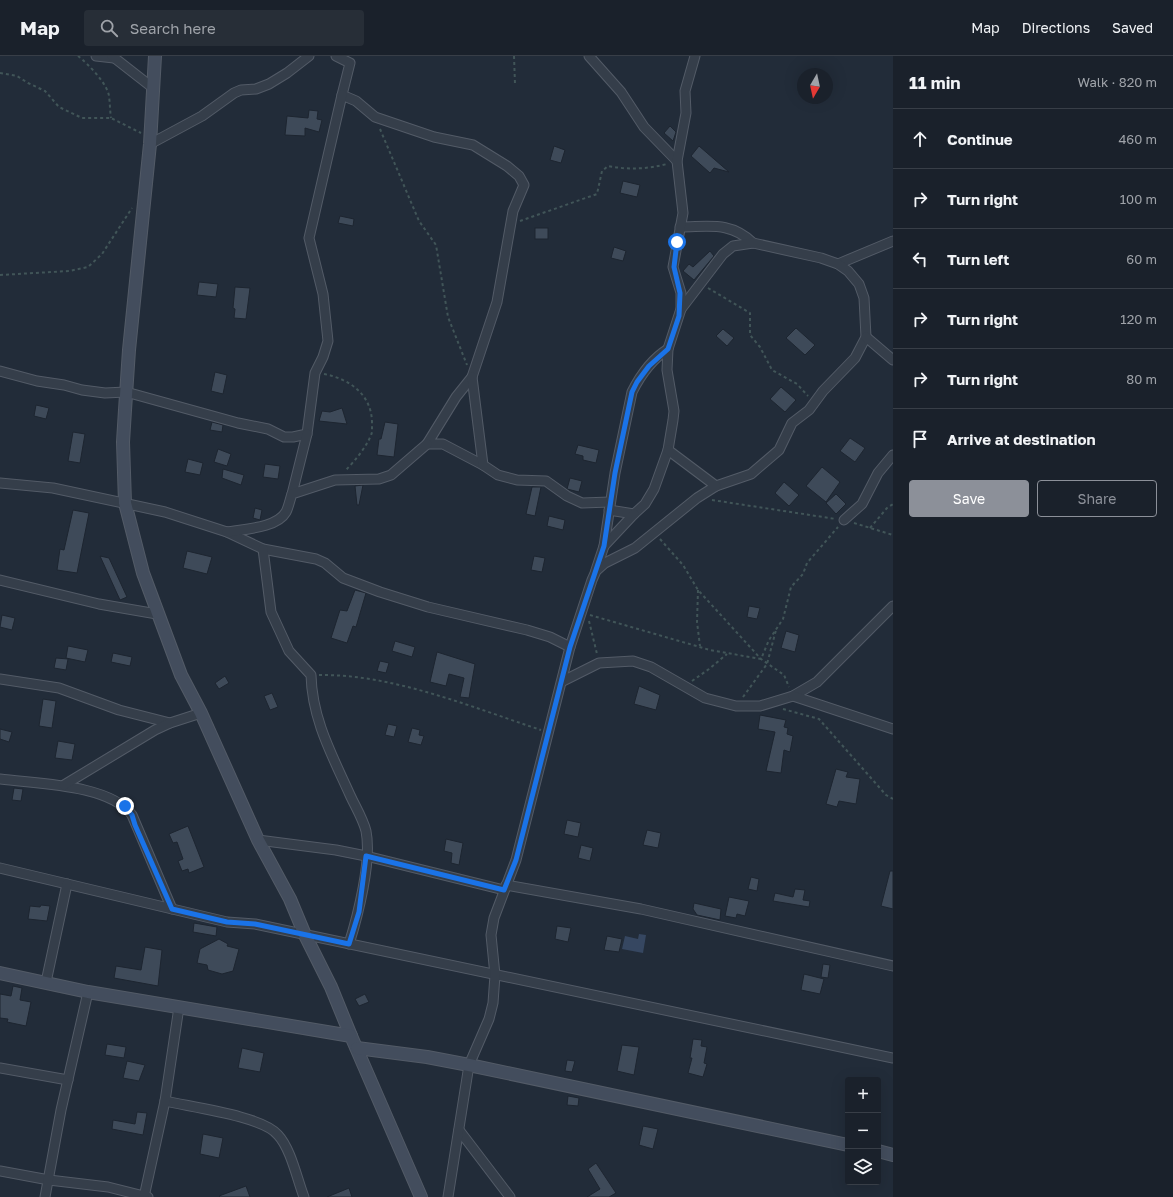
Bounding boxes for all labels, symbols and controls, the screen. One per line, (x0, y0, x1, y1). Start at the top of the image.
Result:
search box (84, 10, 364, 46)
text: Map (20, 16, 60, 39)
icon: search (98, 17, 120, 39)
text: Search here (130, 19, 216, 37)
text: Map (971, 19, 1000, 36)
text: Directions (1022, 19, 1090, 36)
text: Saved (1112, 19, 1153, 36)
north arrow (797, 68, 833, 104)
text: 11 min (909, 72, 961, 93)
text: Walk · 820 m (1078, 74, 1157, 90)
icon: ahead (909, 128, 931, 150)
text: Continue (947, 130, 1013, 148)
text: 460 m (1118, 131, 1157, 147)
icon: right (909, 188, 931, 210)
text: Turn right (947, 190, 1018, 208)
text: 100 m (1120, 191, 1157, 207)
route start (668, 233, 686, 251)
icon: left (909, 248, 931, 270)
text: Turn left (947, 250, 1009, 268)
text: 60 m (1126, 251, 1157, 267)
icon: right (909, 308, 931, 330)
text: Turn right (947, 310, 1018, 328)
text: 120 m (1120, 311, 1157, 327)
icon: right (909, 368, 931, 390)
text: Turn right (947, 370, 1018, 388)
text: 80 m (1126, 371, 1157, 387)
icon: arrive (909, 428, 931, 450)
text: Arrive at destination (947, 430, 1096, 448)
button: Save (909, 480, 1029, 517)
button: Share (1037, 480, 1157, 517)
route end (116, 797, 134, 815)
map controls (845, 1077, 881, 1185)
button: + (845, 1077, 881, 1113)
button: − (845, 1113, 881, 1149)
button: layers (845, 1149, 881, 1185)

